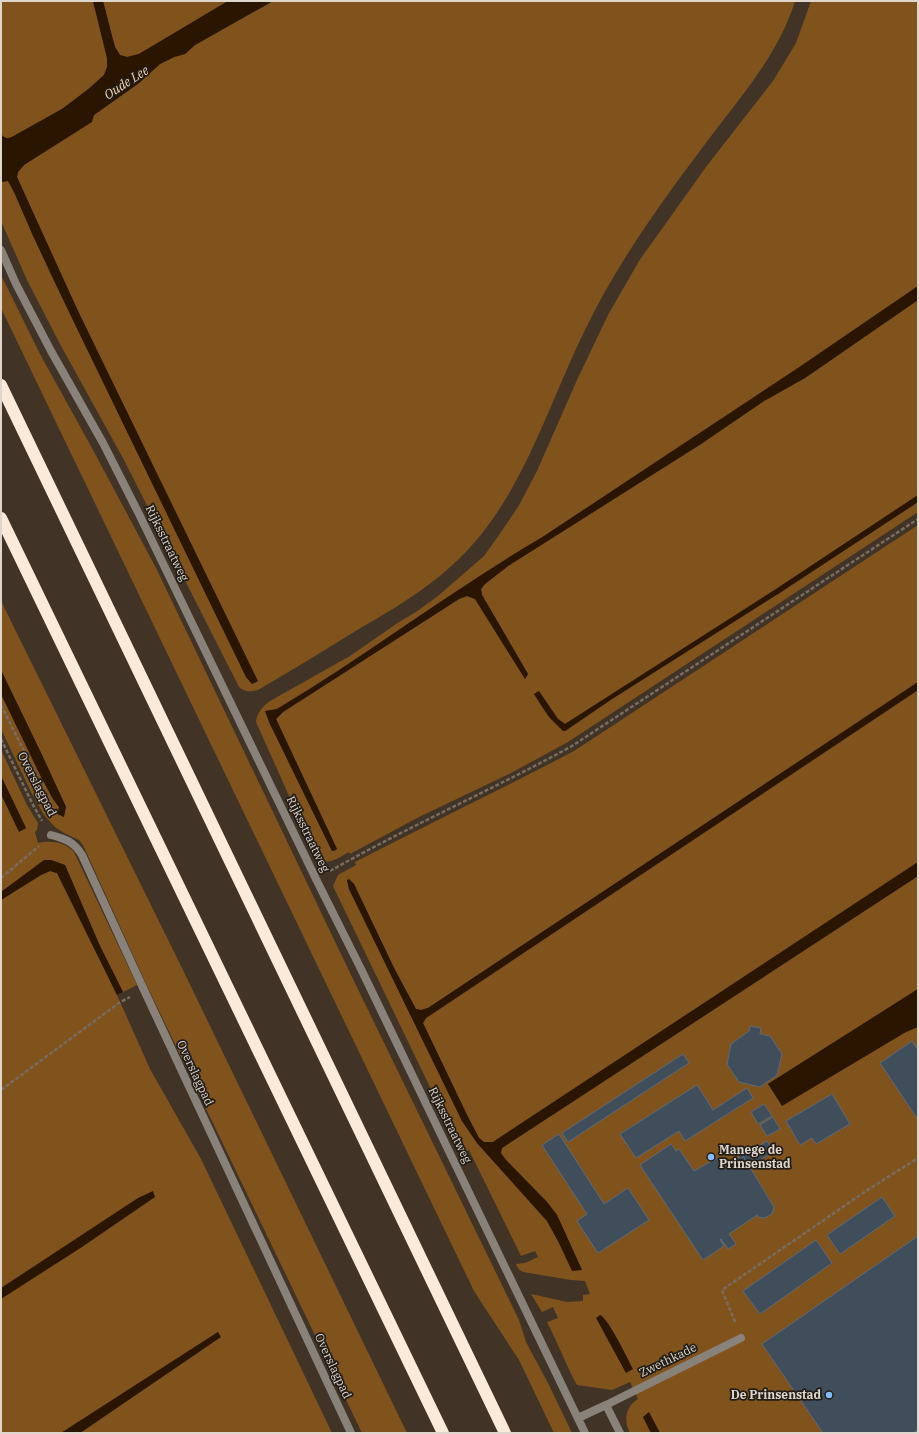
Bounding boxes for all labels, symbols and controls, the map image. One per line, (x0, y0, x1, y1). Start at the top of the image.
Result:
water label: Oude Lee (101, 61, 152, 103)
street label: Rijksstraatweg (143, 502, 193, 584)
street label: Overslagpad (15, 749, 60, 819)
street label: Rijksstraatweg (284, 793, 334, 875)
street label: Overslagpad (174, 1038, 217, 1108)
street label: Rijksstraatweg (426, 1084, 476, 1166)
place label: Manege de Prinsenstad (719, 1142, 791, 1171)
marker: Manege de Prinsenstad (706, 1152, 716, 1162)
street label: Overslagpad (312, 1331, 355, 1401)
street label: Zwethkade (637, 1339, 699, 1380)
place label: De Prinsenstad (731, 1387, 821, 1402)
marker: De Prinsenstad (824, 1390, 834, 1400)

